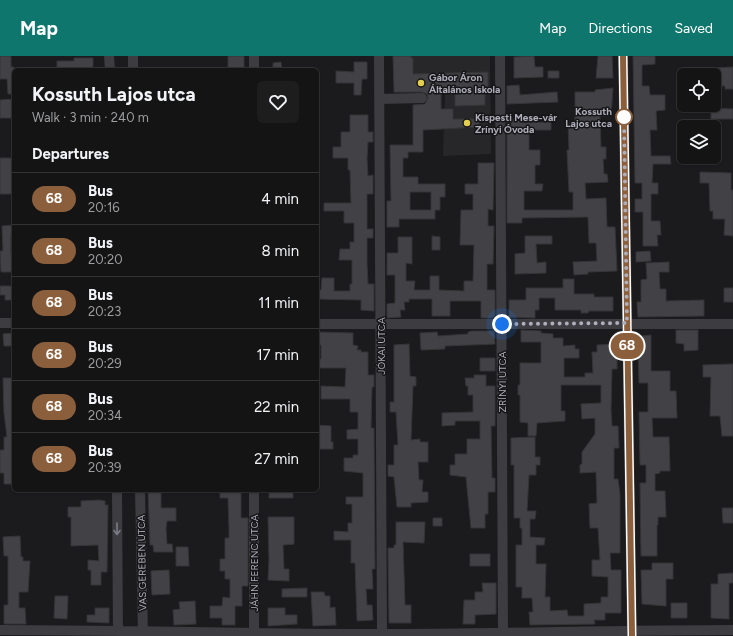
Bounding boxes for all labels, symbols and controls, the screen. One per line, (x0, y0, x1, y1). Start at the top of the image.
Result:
text: Map (20, 17, 58, 40)
text: Map (539, 20, 567, 37)
text: Directions (589, 20, 652, 37)
text: Saved (674, 20, 713, 37)
map controls (677, 68, 721, 164)
button: locate (677, 68, 721, 112)
place label: Gábor Áron Általános Iskola (429, 71, 500, 96)
marker: Gábor Áron Általános Iskola (416, 78, 426, 88)
button: heart (257, 81, 299, 123)
text: Kossuth Lajos utca (32, 83, 196, 106)
place label: Kossuth Lajos utca (565, 105, 612, 130)
marker: Kossuth Lajos utca (615, 108, 633, 126)
text: Walk · 3 min · 240 m (32, 110, 149, 125)
place label: Kispesti Mese-vár Zrínyi Óvoda (475, 111, 557, 136)
marker: Kispesti Mese-vár Zrínyi Óvoda (462, 118, 472, 128)
button: layers (677, 120, 721, 164)
text: Departures (32, 145, 109, 163)
text: Bus (88, 182, 113, 200)
text: 68 (46, 190, 62, 207)
text: 4 min (261, 190, 299, 208)
text: 20:16 (88, 200, 120, 215)
text: Bus (88, 234, 113, 252)
text: 68 (46, 242, 62, 259)
text: 8 min (261, 242, 299, 260)
text: 20:20 (88, 252, 123, 267)
text: Bus (88, 286, 113, 304)
text: 68 (46, 294, 62, 311)
text: 11 min (258, 294, 299, 312)
text: 20:23 (88, 304, 121, 319)
your location (492, 314, 512, 334)
street label: JÓKAI UTCA (375, 317, 388, 375)
line badge: 68 (609, 333, 645, 359)
text: 68 (619, 337, 635, 354)
text: Bus (88, 338, 113, 356)
text: 68 (46, 346, 62, 363)
text: 17 min (256, 346, 299, 364)
street label: ZRÍNYI UTCA (496, 351, 509, 412)
text: 20:29 (88, 356, 122, 371)
text: Bus (88, 390, 113, 408)
text: 68 (46, 398, 62, 415)
text: 22 min (254, 398, 299, 416)
text: 20:34 (88, 408, 122, 423)
text: Bus (88, 442, 113, 460)
text: 68 (46, 450, 62, 467)
text: 27 min (254, 450, 299, 468)
text: 20:39 (88, 460, 121, 475)
street label: JÁHN FERENC UTCA (248, 514, 261, 612)
street label: VAS GEREBEN UTCA (135, 515, 149, 611)
one-way arrow (113, 522, 121, 535)

